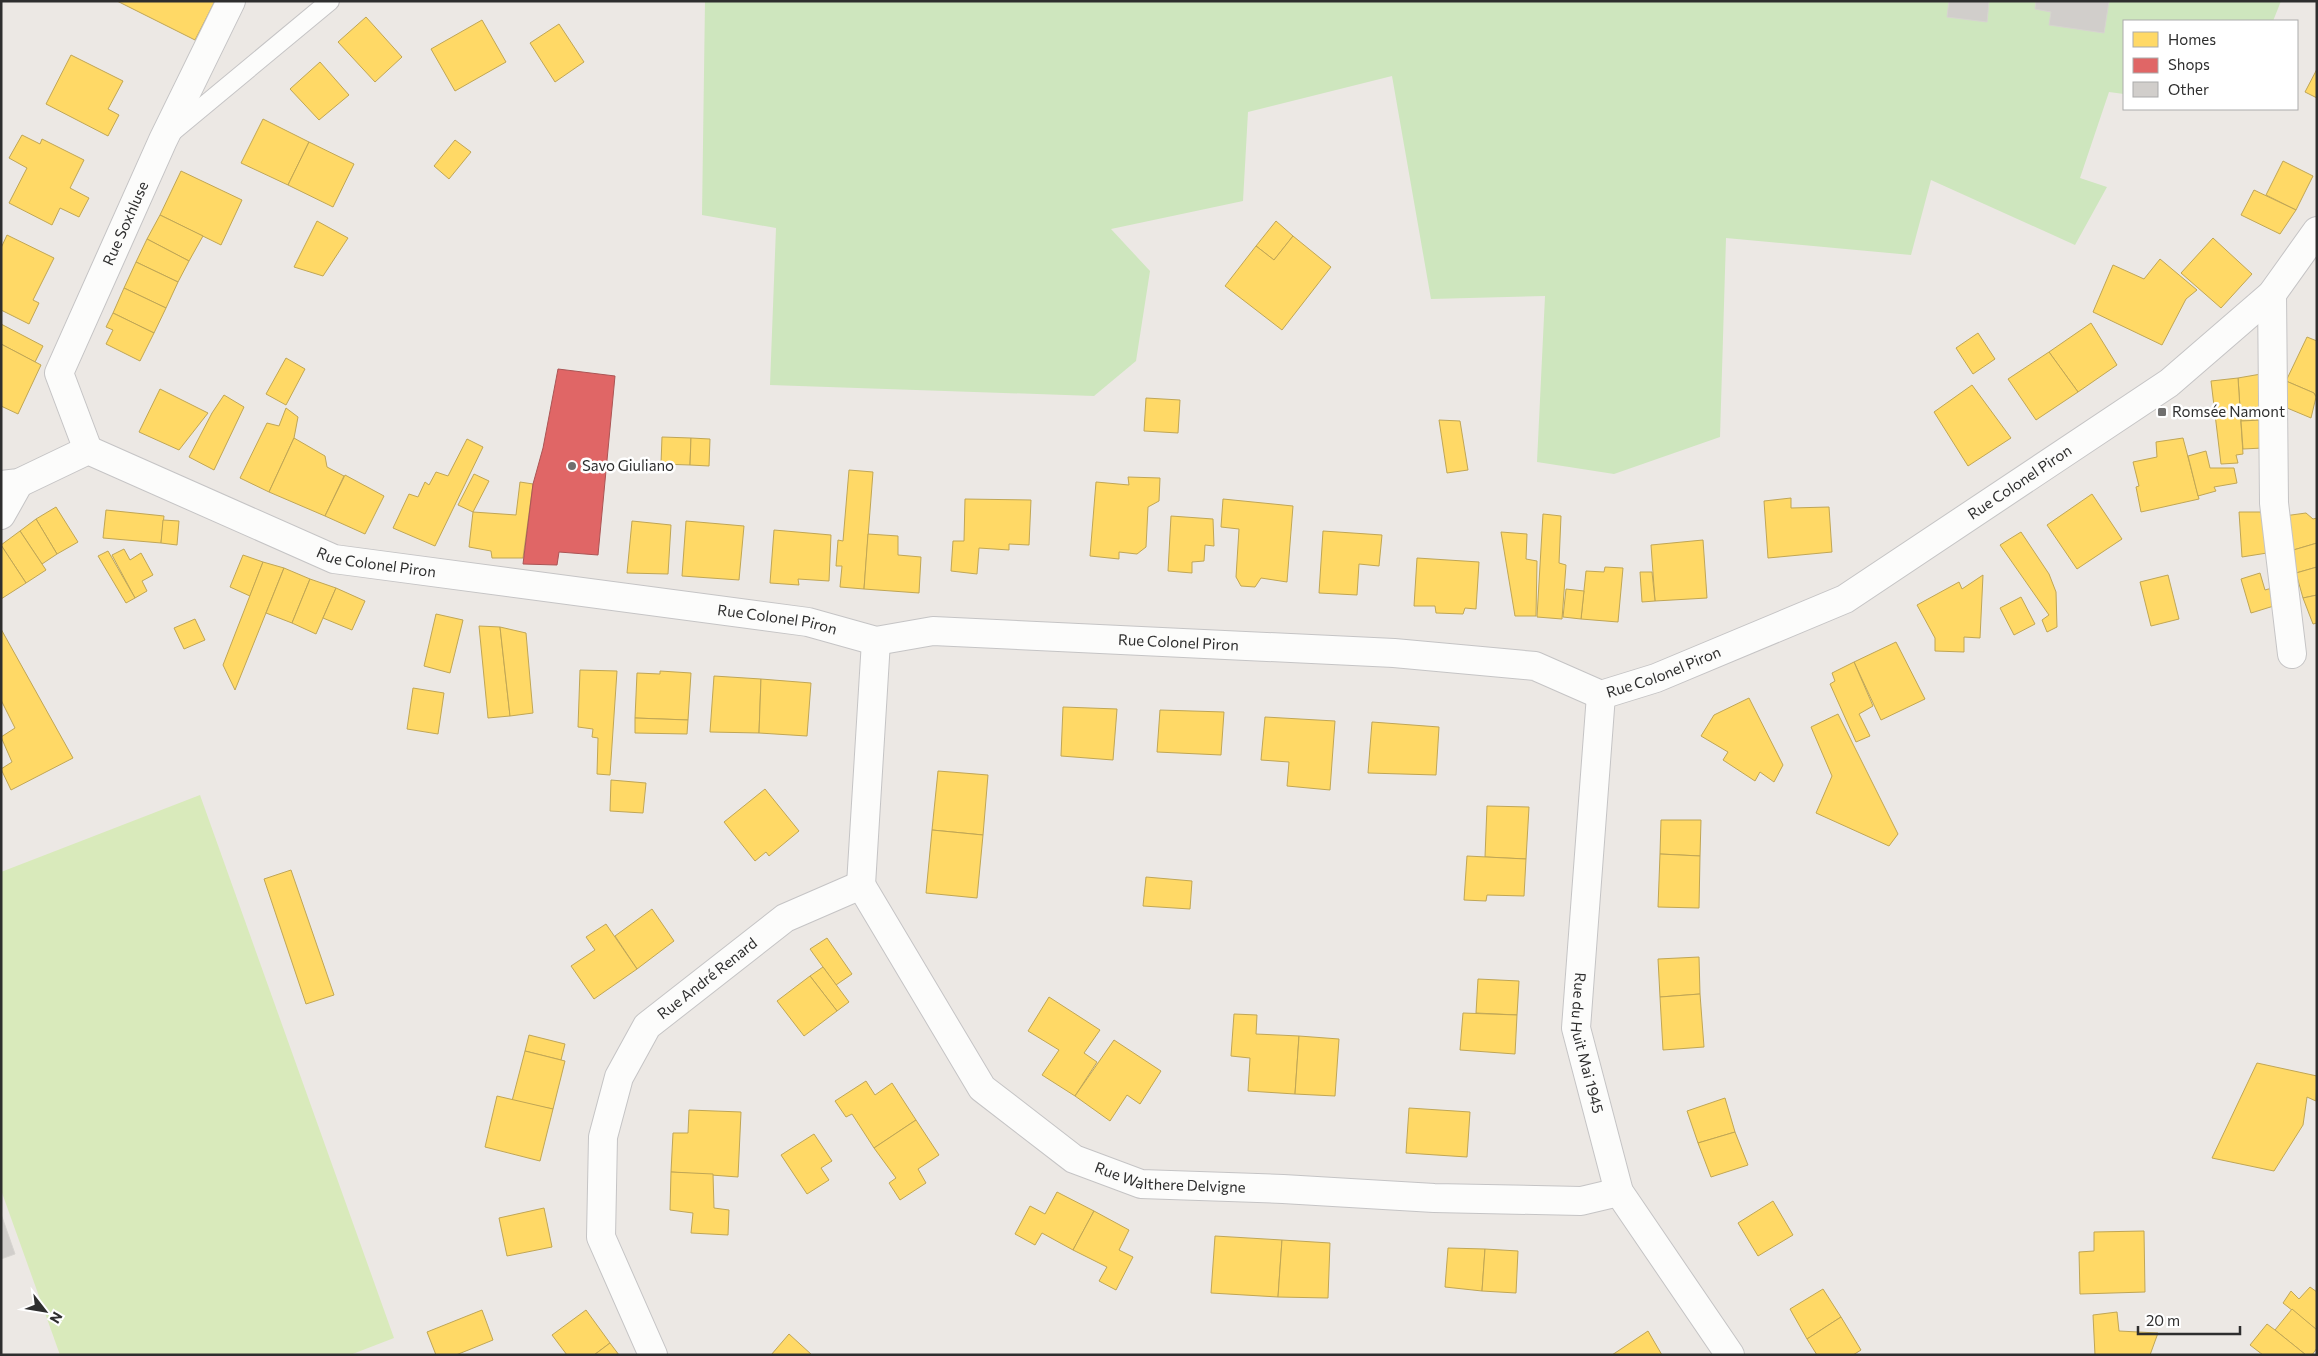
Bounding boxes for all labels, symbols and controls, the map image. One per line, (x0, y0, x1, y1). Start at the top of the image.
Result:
legend (2123, 20, 2298, 110)
text: Homes (2168, 30, 2216, 48)
text: Shops (2168, 55, 2210, 73)
text: Other (2168, 80, 2209, 98)
street label: Rue Soxhluse (98, 178, 151, 268)
place label: Romsée Namont (2172, 402, 2285, 420)
marker: Romsée Namont (2156, 406, 2168, 418)
street label: Rue Colonel Piron (1964, 441, 2075, 523)
place label: Savo Giuliano (582, 456, 674, 474)
marker: Savo Giuliano (566, 460, 578, 472)
street label: Rue Colonel Piron (314, 542, 437, 580)
street label: Rue Colonel Piron (716, 600, 839, 638)
street label: Rue Colonel Piron (1118, 630, 1239, 654)
street label: Rue Colonel Piron (1604, 642, 1723, 701)
street label: Rue André Renard (653, 933, 760, 1022)
street label: Rue du Huit Mai 1945 (1568, 972, 1608, 1115)
street label: Rue Walthere Delvigne (1092, 1158, 1246, 1196)
north arrow (20, 1286, 70, 1336)
scale bar (2138, 1304, 2240, 1336)
text: N (47, 1309, 67, 1327)
text: 20 m (2146, 1311, 2180, 1329)

